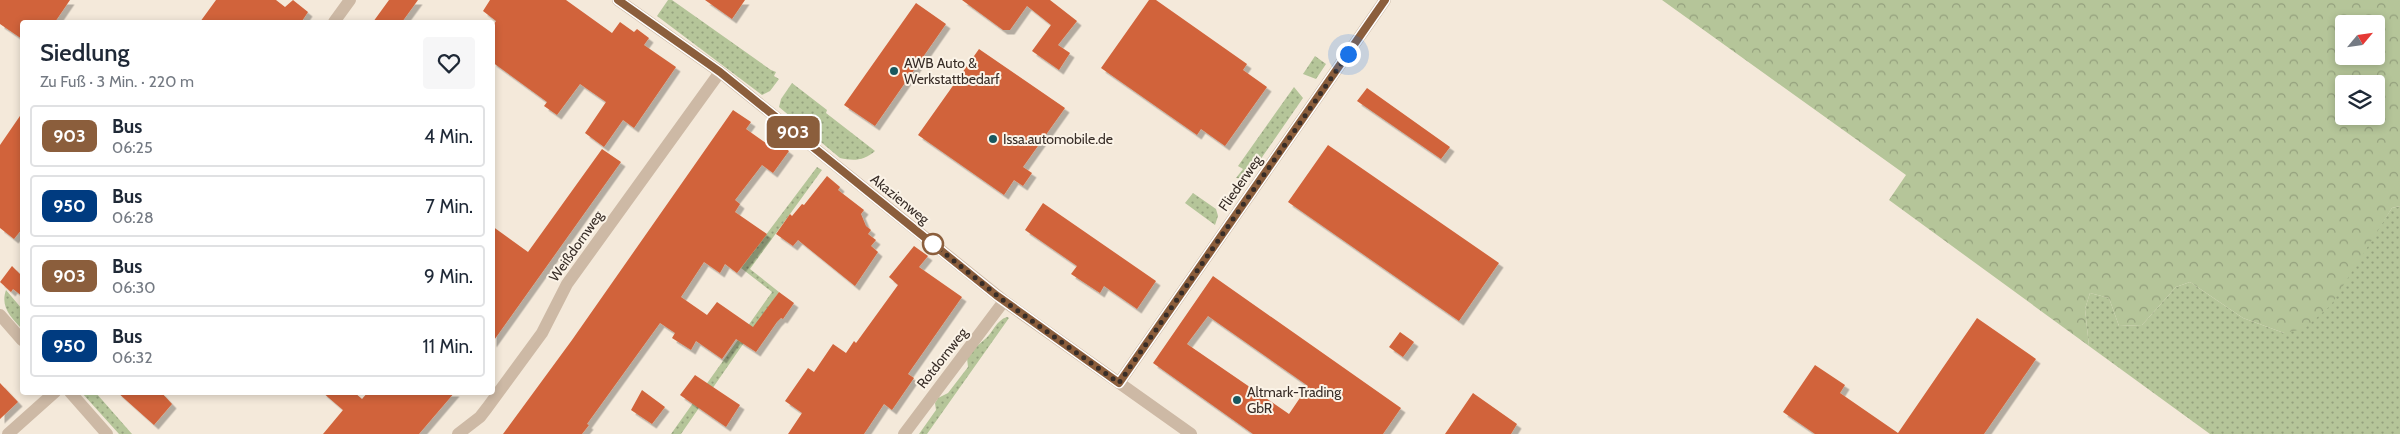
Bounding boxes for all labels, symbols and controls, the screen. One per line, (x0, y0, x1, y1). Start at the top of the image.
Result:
north arrow (2335, 15, 2385, 65)
map controls (2335, 15, 2385, 125)
button: heart (423, 37, 475, 89)
text: Siedlung (40, 38, 130, 67)
your location (1336, 42, 1361, 67)
place label: AWB Auto & Werkstattbedarf (904, 54, 1000, 88)
marker: AWB Auto & Werkstattbedarf (888, 65, 900, 77)
text: Zu Fuß · 3 Min. · 220 m (40, 72, 194, 91)
button: layers (2335, 75, 2385, 125)
text: Bus (112, 115, 142, 138)
line badge: 903 (764, 116, 822, 148)
text: 903 (777, 121, 809, 143)
text: 903 (53, 125, 86, 147)
text: 4 Min. (424, 125, 473, 148)
place label: Issa.automobile.de (1003, 130, 1113, 148)
marker: Issa.automobile.de (987, 133, 999, 145)
text: 06:25 (112, 138, 153, 157)
street label: Fliederweg (1214, 151, 1266, 215)
street label: Akazienweg (867, 170, 934, 229)
text: Bus (112, 185, 142, 208)
text: 950 (53, 195, 86, 217)
text: 7 Min. (425, 195, 473, 218)
street label: Weißdornweg (545, 206, 608, 285)
text: 06:28 (112, 208, 154, 227)
unlabelled marker (922, 233, 944, 255)
text: Bus (112, 255, 142, 278)
text: 903 (53, 265, 86, 287)
text: 9 Min. (424, 265, 473, 288)
text: 06:30 (112, 278, 155, 297)
street label: Rotdornweg (913, 323, 972, 392)
text: Bus (112, 325, 142, 348)
text: 950 (53, 335, 86, 357)
text: 11 Min. (422, 335, 473, 358)
text: 06:32 (112, 348, 153, 367)
place label: Altmark-Trading GbR (1247, 383, 1342, 417)
marker: Altmark-Trading GbR (1231, 394, 1243, 406)

